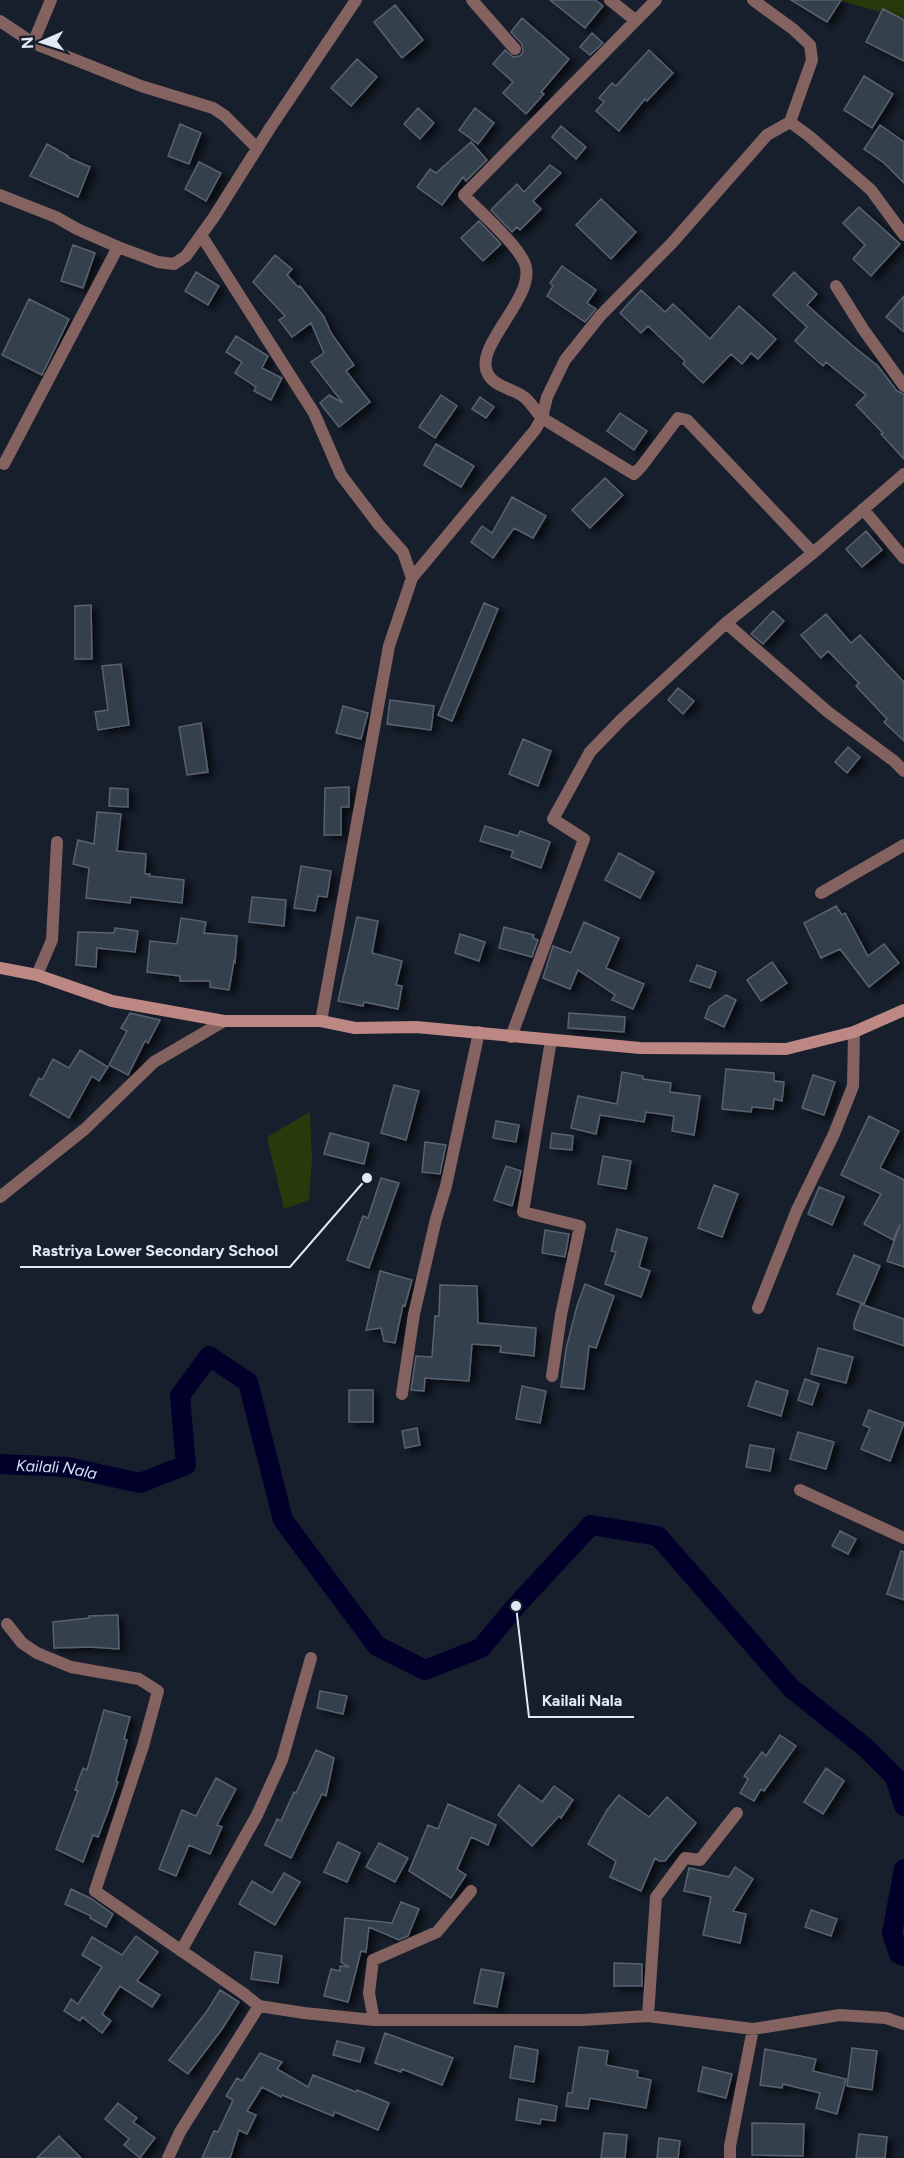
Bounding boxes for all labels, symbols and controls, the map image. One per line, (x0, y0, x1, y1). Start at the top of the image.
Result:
north arrow (12, 12, 72, 72)
text: N (18, 36, 37, 49)
callout: Rastriya Lower Secondary School (20, 1233, 290, 1267)
text: Rastriya Lower Secondary School (32, 1241, 278, 1260)
water label: Kailali Nala (16, 1456, 99, 1483)
callout: Kailali Nala (529, 1683, 634, 1717)
text: Kailali Nala (542, 1691, 622, 1710)

